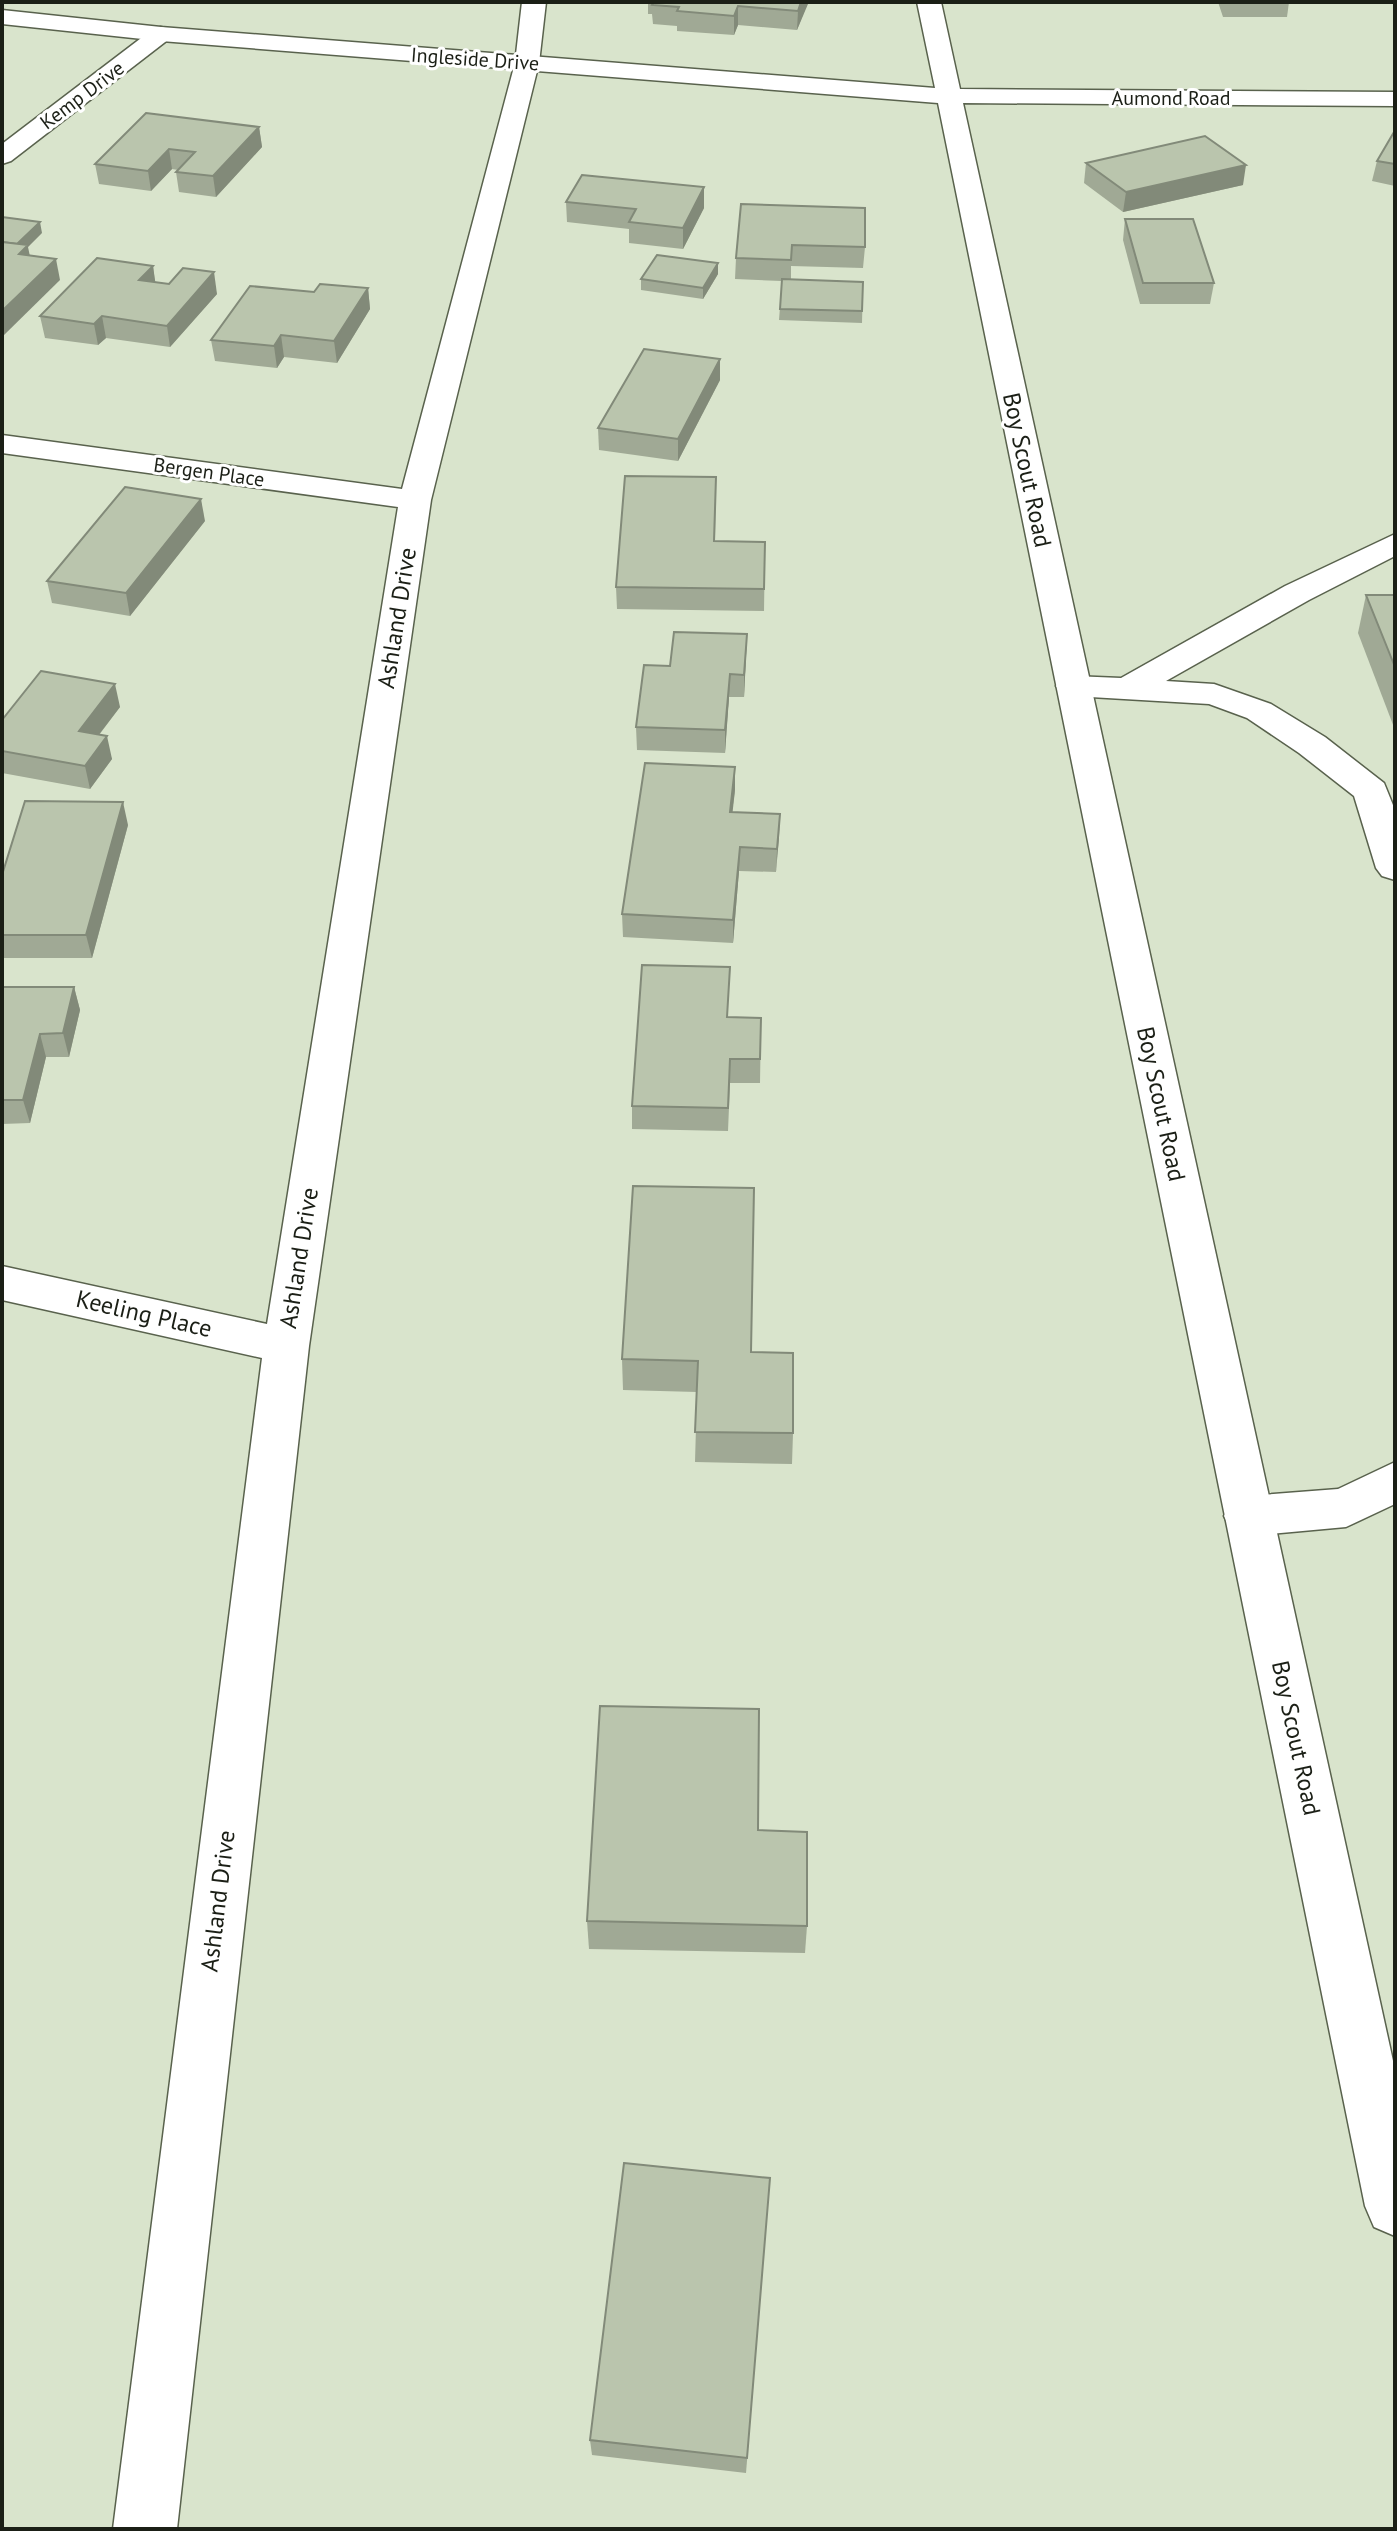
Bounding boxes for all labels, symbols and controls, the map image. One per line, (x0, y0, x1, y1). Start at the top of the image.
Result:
street label: Ingleside Drive (410, 42, 540, 76)
street label: Kemp Drive (35, 55, 129, 135)
street label: Aumond Road (1112, 85, 1230, 111)
street label: Boy Scout Road (996, 390, 1059, 550)
street label: Bergen Place (152, 451, 266, 493)
street label: Ashland Drive (370, 545, 423, 691)
street label: Boy Scout Road (1130, 1024, 1193, 1184)
street label: Ashland Drive (272, 1185, 325, 1331)
street label: Keeling Place (73, 1283, 215, 1344)
street label: Boy Scout Road (1265, 1658, 1328, 1818)
street label: Ashland Drive (193, 1828, 242, 1974)

